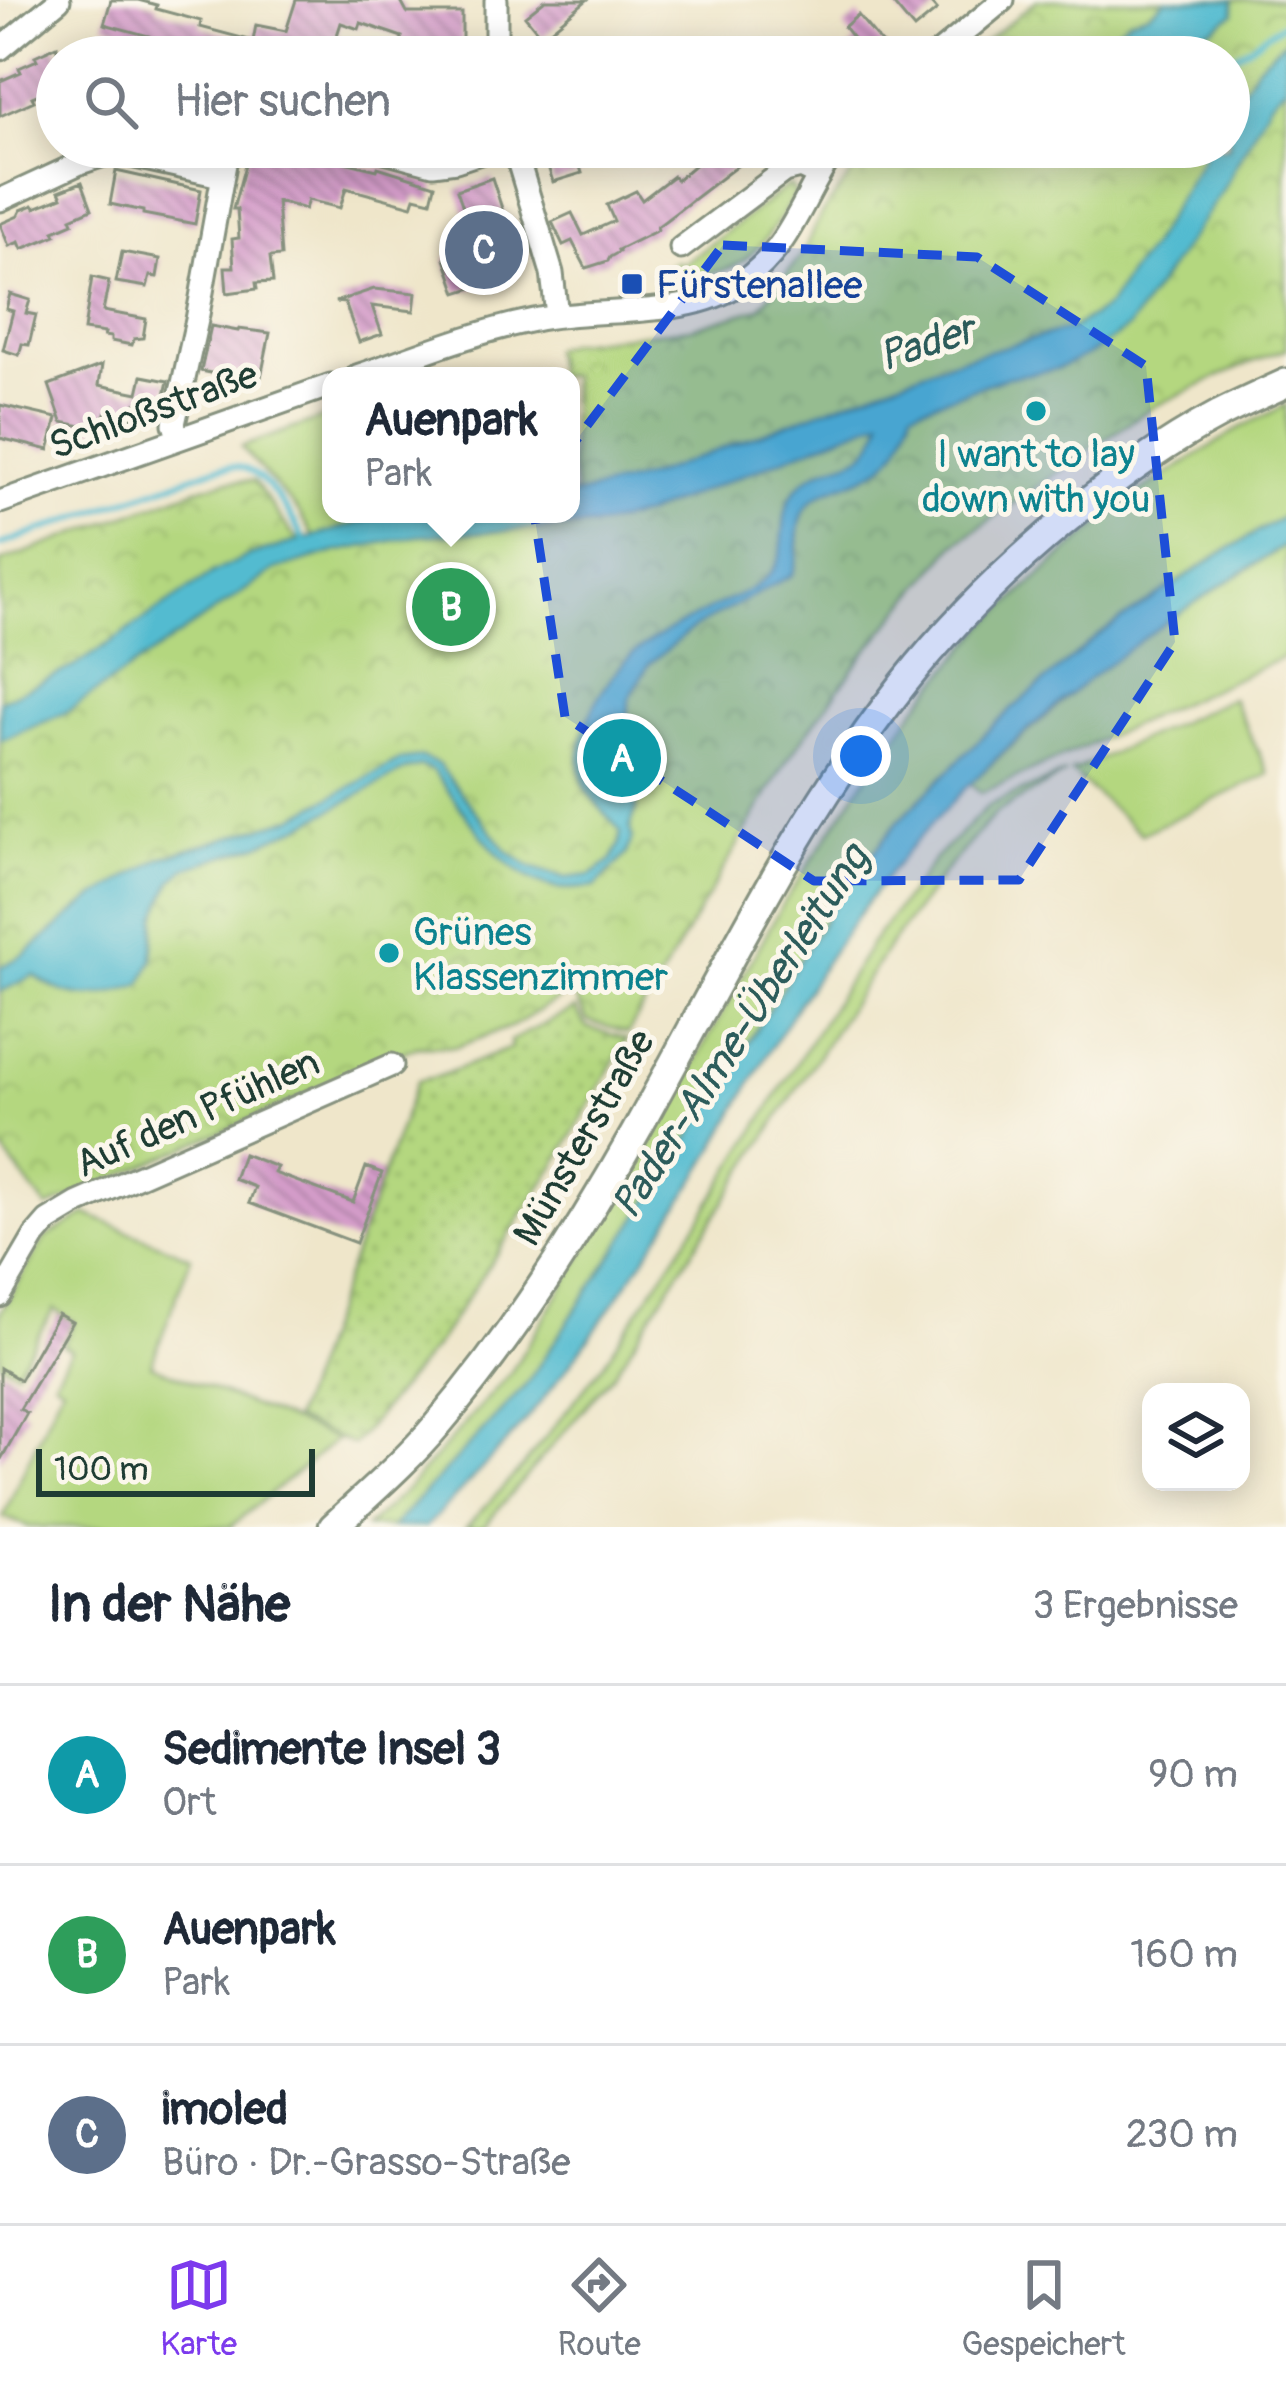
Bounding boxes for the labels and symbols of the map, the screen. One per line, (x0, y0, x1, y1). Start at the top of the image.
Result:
pin: C (445, 205, 523, 295)
place label: Fürstenallee (656, 261, 862, 310)
marker: Fürstenallee (619, 271, 645, 297)
water label: Pader (872, 303, 986, 384)
street label: Schloßstraße (43, 350, 264, 471)
marker: I want to lay down with you (1023, 398, 1049, 424)
place label: I want to lay down with you (922, 430, 1150, 524)
pin: B (412, 562, 490, 652)
pin: A (583, 713, 661, 803)
your location (831, 726, 891, 786)
water label: Pader-Alme-Überleitung (600, 833, 882, 1229)
place label: Grünes Klassenzimmer (413, 908, 668, 1002)
marker: Grünes Klassenzimmer (376, 940, 402, 966)
street label: Münsterstraße (503, 1021, 666, 1255)
street label: Auf den Pfühlen (68, 1038, 327, 1189)
scale bar (36, 1443, 315, 1496)

